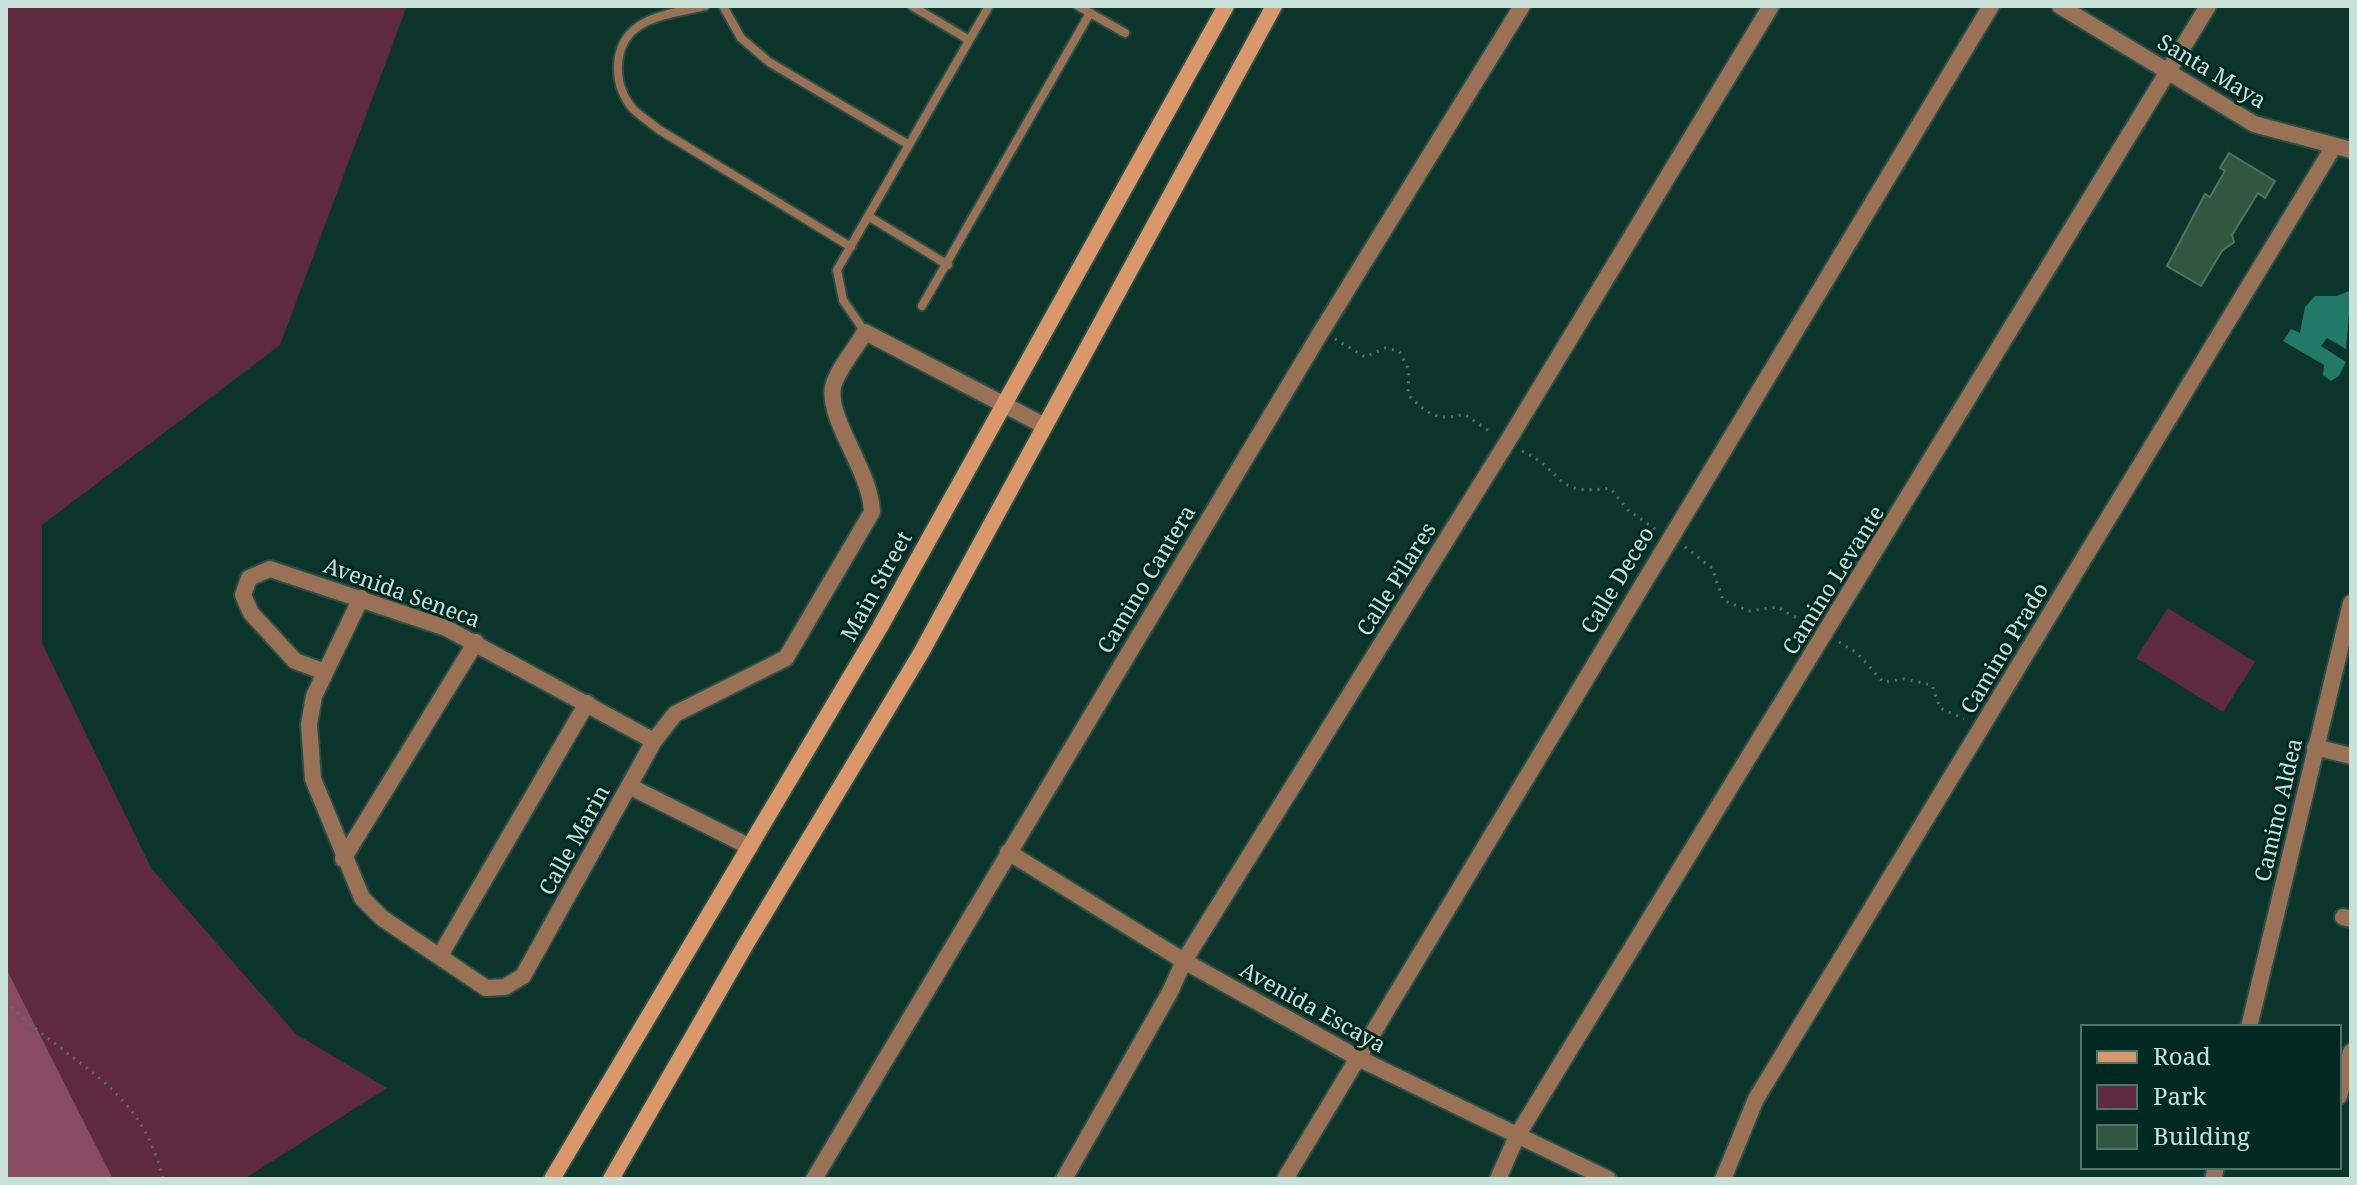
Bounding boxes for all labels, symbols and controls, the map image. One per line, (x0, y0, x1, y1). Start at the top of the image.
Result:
street label: Santa Maya (2153, 26, 2272, 114)
street label: Camino Cantera (1089, 499, 1201, 658)
street label: Camino Levante (1774, 499, 1890, 660)
street label: Calle Pilares (1348, 516, 1442, 641)
street label: Calle Deceo (1572, 520, 1660, 639)
street label: Main Street (833, 525, 918, 646)
street label: Avenida Seneca (320, 549, 485, 633)
street label: Camino Prado (1952, 576, 2054, 719)
street label: Camino Aldea (2246, 735, 2308, 884)
street label: Calle Marin (531, 779, 616, 900)
street label: Avenida Escaya (1235, 954, 1392, 1059)
legend (2081, 1025, 2341, 1169)
text: Road (2153, 1039, 2211, 1072)
text: Park (2153, 1079, 2207, 1112)
text: Building (2153, 1119, 2250, 1152)

